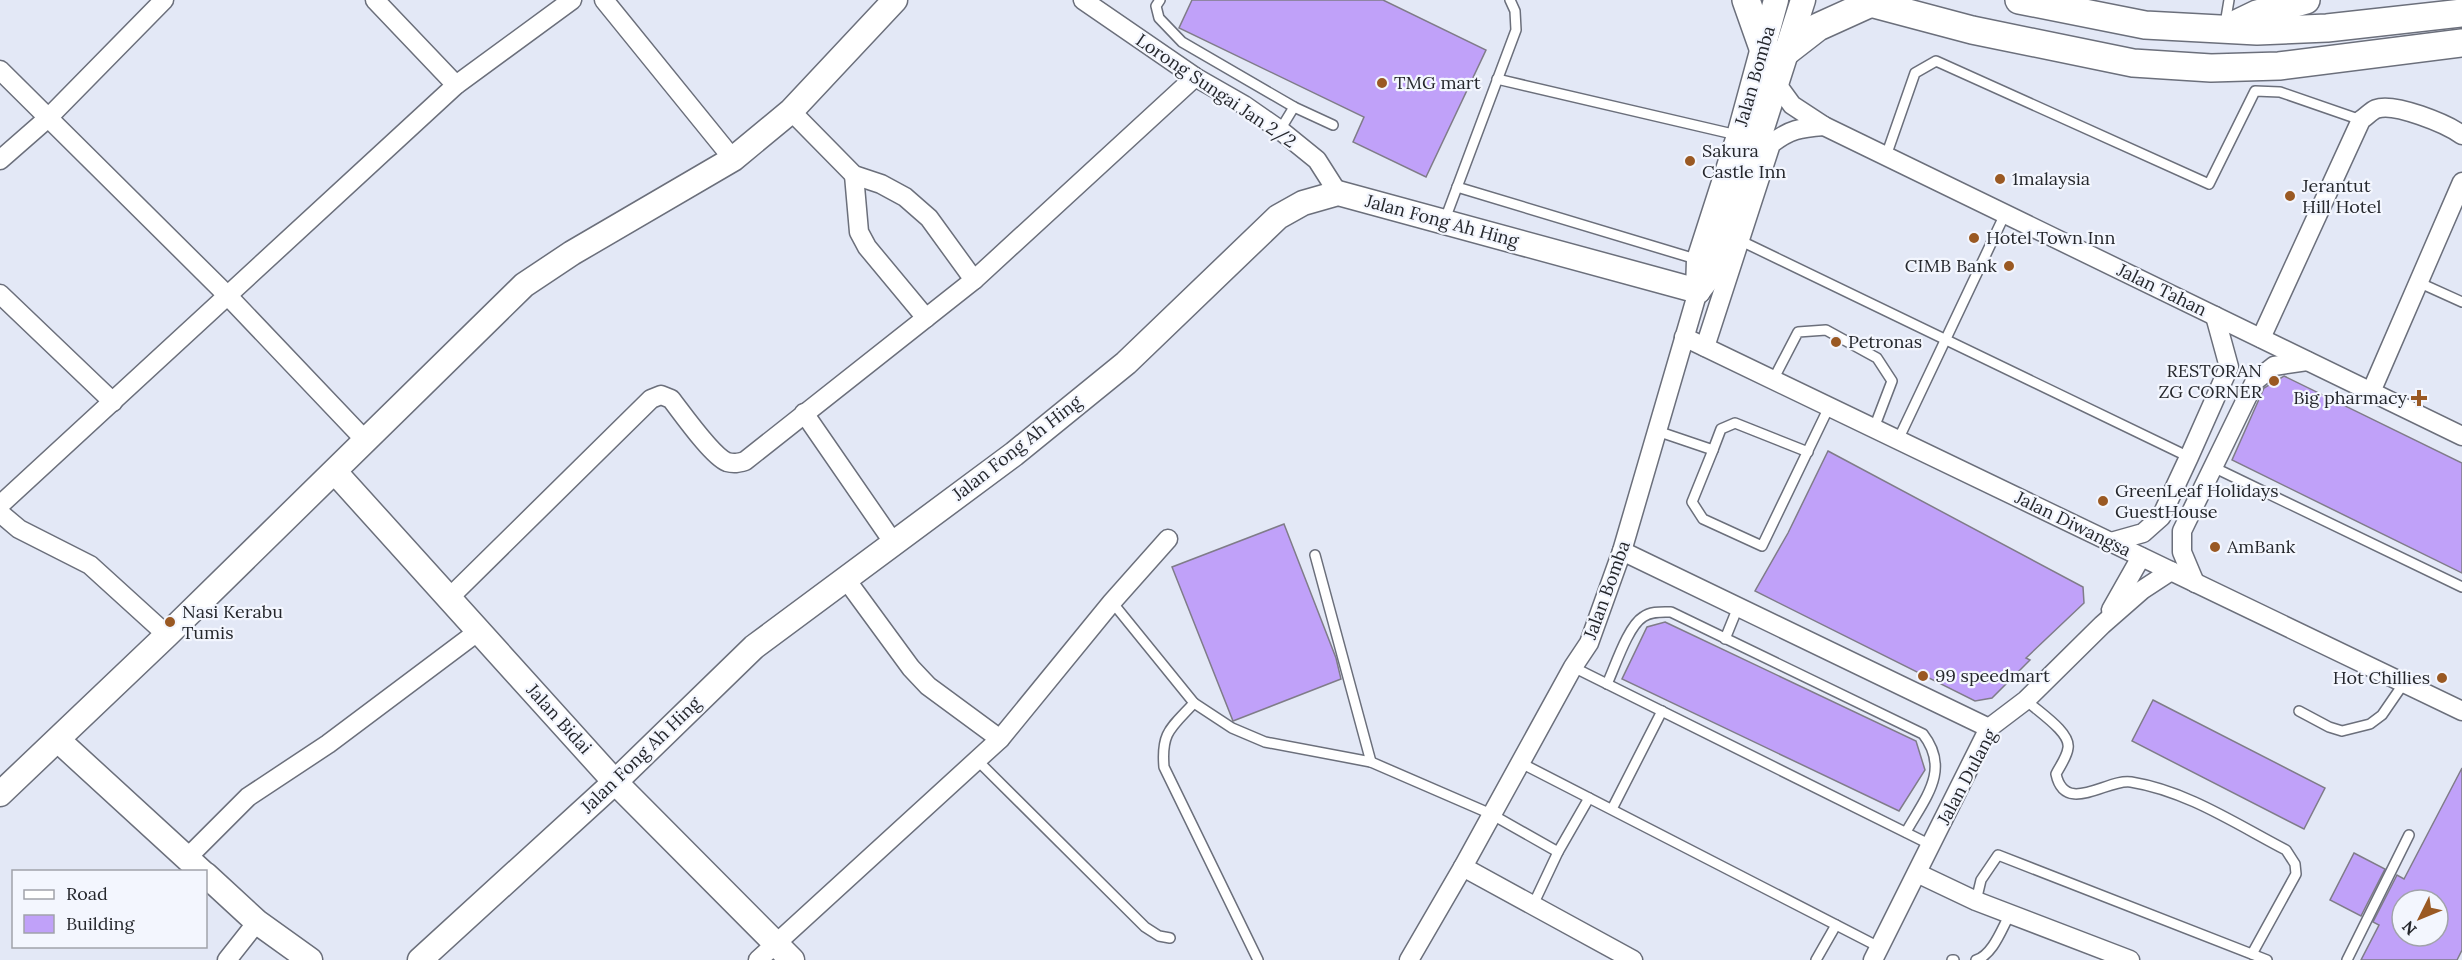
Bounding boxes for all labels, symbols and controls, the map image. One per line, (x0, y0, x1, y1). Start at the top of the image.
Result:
street label: Jalan Bomba (1729, 23, 1780, 130)
street label: Lorong Sungai Jan 2/2 (1132, 28, 1301, 153)
place label: TMG mart (1394, 71, 1481, 94)
marker: TMG mart (1375, 76, 1389, 90)
place label: Sakura Castle Inn (1702, 139, 1786, 183)
marker: Sakura Castle Inn (1683, 154, 1697, 168)
place label: 1malaysia (2012, 167, 2090, 190)
marker: 1malaysia (1993, 172, 2007, 186)
place label: Jerantut Hill Hotel (2301, 174, 2381, 218)
street label: Jalan Fong Ah Hing (1362, 189, 1522, 252)
marker: Jerantut Hill Hotel (2283, 189, 2297, 203)
place label: Hotel Town Inn (1986, 226, 2115, 249)
marker: Hotel Town Inn (1967, 231, 1981, 245)
place label: CIMB Bank (1905, 254, 1997, 277)
street label: Jalan Tahan (2113, 258, 2211, 321)
marker: CIMB Bank (2002, 259, 2016, 273)
place label: Petronas (1848, 330, 1922, 353)
marker: Petronas (1829, 335, 1843, 349)
place label: RESTORAN ZG CORNER (2158, 359, 2263, 403)
marker: RESTORAN ZG CORNER (2267, 374, 2281, 388)
place label: Big pharmacy (2293, 386, 2407, 409)
street label: Jalan Fong Ah Hing (947, 389, 1087, 506)
marker: Big pharmacy (2412, 391, 2426, 405)
place label: GreenLeaf Holidays GuestHouse (2115, 479, 2279, 523)
street label: Jalan Diwangsa (2011, 485, 2135, 562)
marker: GreenLeaf Holidays GuestHouse (2096, 494, 2110, 508)
place label: AmBank (2226, 535, 2296, 558)
street label: Jalan Bomba (1578, 537, 1635, 643)
marker: AmBank (2208, 540, 2222, 554)
place label: Nasi Kerabu Tumis (182, 600, 283, 644)
marker: Nasi Kerabu Tumis (163, 615, 177, 629)
place label: 99 speedmart (1935, 664, 2050, 687)
place label: Hot Chillies (2333, 666, 2430, 689)
marker: 99 speedmart (1916, 669, 1930, 683)
marker: Hot Chillies (2435, 671, 2449, 685)
street label: Jalan Bidai (521, 678, 597, 759)
street label: Jalan Fong Ah Hing (575, 691, 706, 818)
street label: Jalan Dulang (1931, 724, 2002, 829)
legend (12, 870, 207, 948)
text: Road (66, 882, 108, 905)
north arrow (2390, 888, 2450, 948)
text: Building (66, 912, 136, 935)
text: N (2397, 917, 2421, 940)

